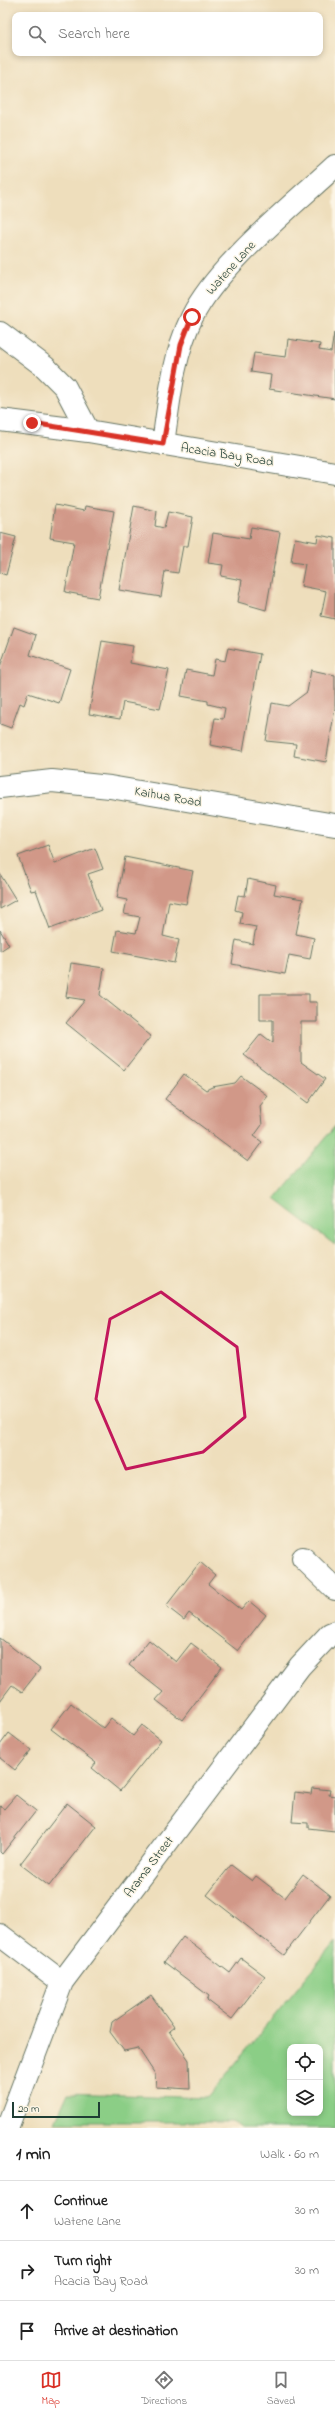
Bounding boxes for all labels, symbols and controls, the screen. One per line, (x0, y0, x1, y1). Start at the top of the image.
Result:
search box (12, 12, 323, 56)
icon: search (26, 23, 48, 45)
text: Search here (58, 23, 130, 45)
street label: Watene Lane (202, 237, 261, 299)
route start (183, 308, 201, 326)
route end (23, 414, 41, 432)
street label: Acacia Bay Road (179, 438, 275, 473)
street label: Kaihua Road (133, 782, 204, 812)
street label: Arama Street (120, 1832, 179, 1902)
map controls (287, 2044, 323, 2116)
button: locate (287, 2044, 323, 2080)
button: layers (287, 2080, 323, 2116)
scale bar (12, 2100, 100, 2119)
text: 20 m (18, 2101, 40, 2117)
text: 1 min (16, 2142, 50, 2167)
text: Walk · 60 m (260, 2145, 319, 2164)
text: Continue (54, 2190, 108, 2212)
icon: ahead (16, 2200, 38, 2222)
text: 30 m (295, 2201, 319, 2220)
text: Watene Lane (54, 2212, 121, 2231)
text: Turn right (54, 2250, 112, 2272)
icon: right (16, 2260, 38, 2282)
text: 30 m (295, 2261, 319, 2280)
text: Acacia Bay Road (54, 2272, 148, 2291)
icon: arrive (16, 2320, 38, 2342)
text: Arrive at destination (54, 2320, 178, 2342)
tab: Map (40, 2369, 62, 2409)
tab: Directions (141, 2369, 187, 2409)
tab: Saved (267, 2369, 295, 2409)

